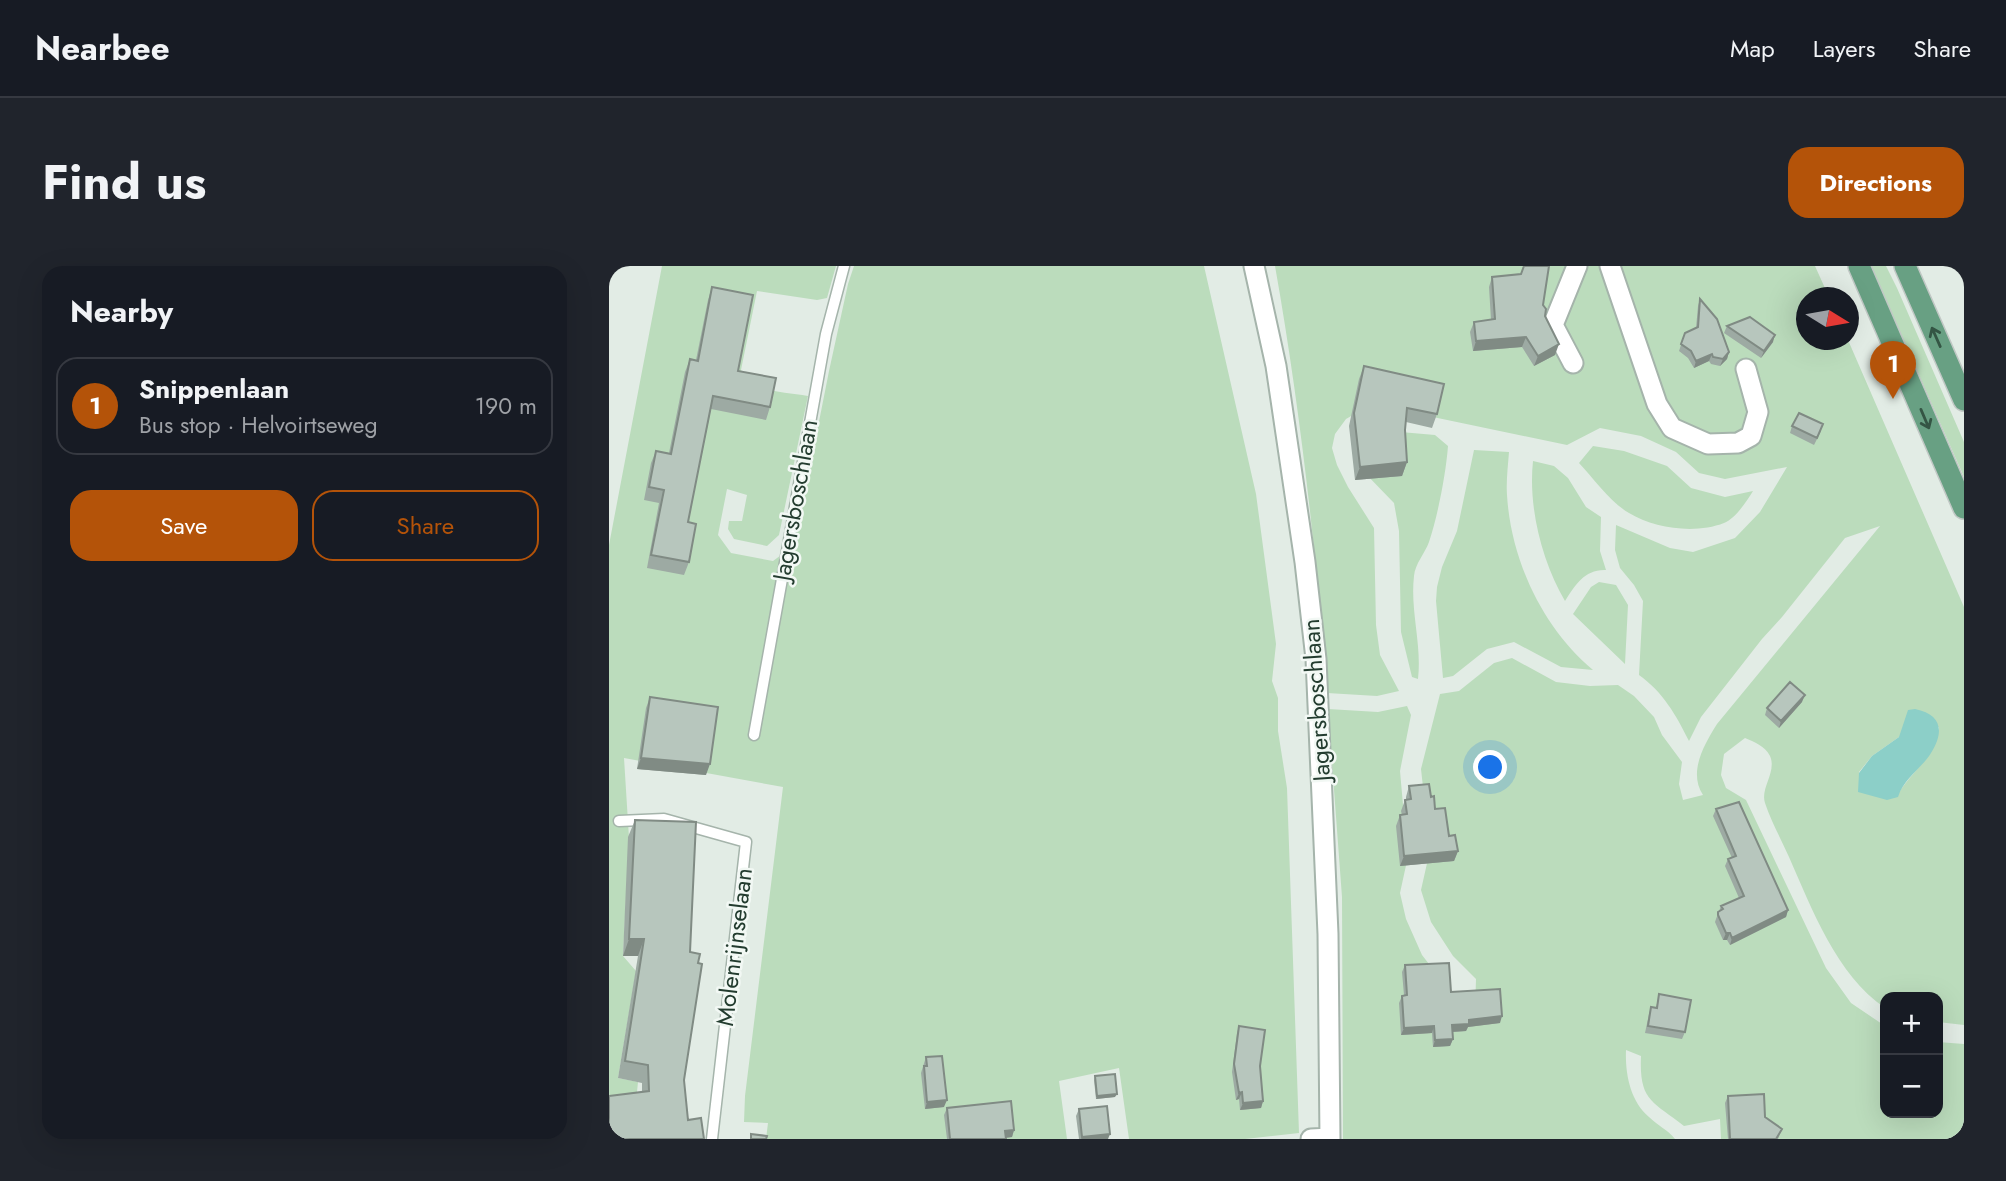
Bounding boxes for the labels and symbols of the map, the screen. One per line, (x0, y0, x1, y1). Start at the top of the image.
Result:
north arrow (1796, 287, 1859, 350)
one-way arrow (1929, 327, 1942, 349)
pin: 1 (1870, 341, 1916, 399)
one-way arrow (1919, 407, 1932, 429)
street label: Jagersboschlaan (763, 417, 826, 586)
street label: Jagersboschlaan (1293, 617, 1339, 786)
your location (1473, 750, 1507, 784)
street label: Molenrijnselaan (707, 866, 761, 1028)

